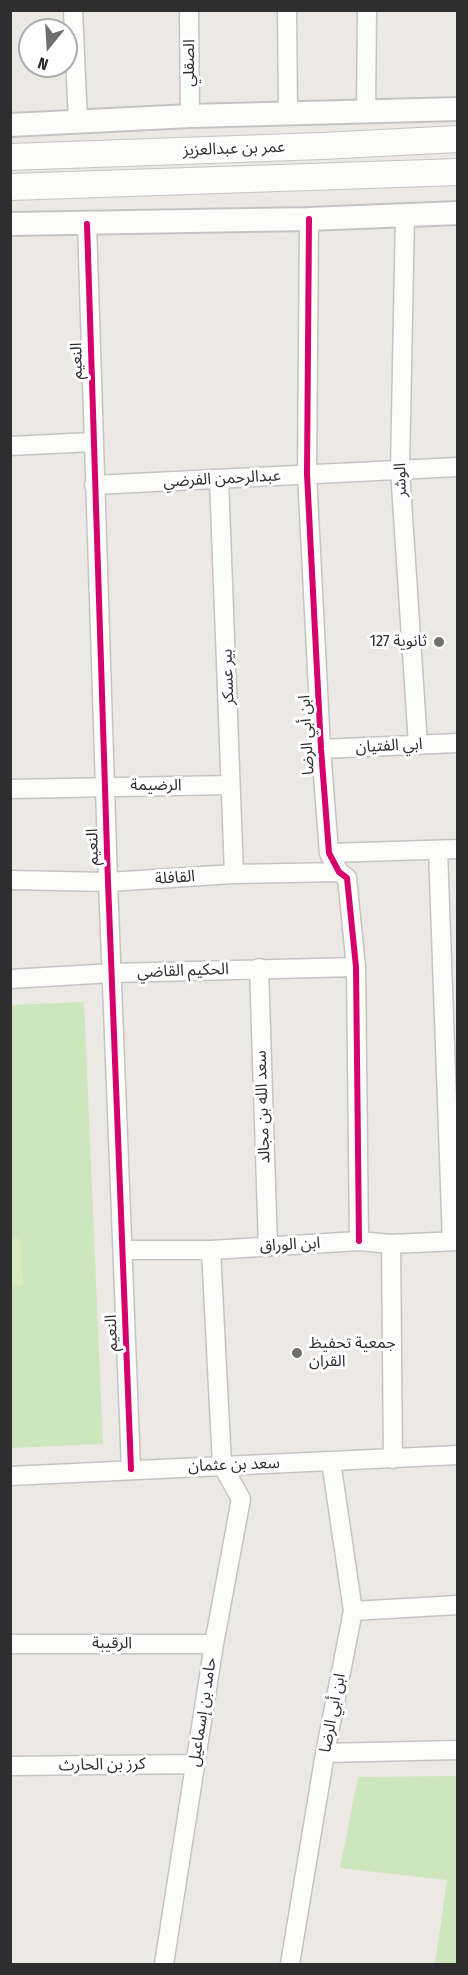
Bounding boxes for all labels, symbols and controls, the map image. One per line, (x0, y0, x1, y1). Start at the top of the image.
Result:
north arrow (18, 18, 78, 78)
street label: الصقلي (180, 39, 200, 87)
text: N (35, 53, 50, 74)
street label: عمر بن عبدالعزيز (182, 138, 286, 160)
street label: النعيم (67, 342, 87, 380)
street label: الوشر (391, 462, 411, 498)
street label: عبدالرحمن الفرضي (163, 466, 281, 492)
place label: ثانوية 127 (370, 632, 427, 652)
marker: ثانوية 127 (432, 635, 446, 649)
street label: بير عسكر (217, 648, 239, 706)
street label: ابن أبي الرضا (295, 695, 319, 775)
street label: ابي الفتيان (355, 735, 423, 757)
street label: الرضيمة (130, 776, 182, 796)
street label: النعيم (83, 828, 103, 866)
street label: القافلة (154, 867, 196, 889)
street label: الحكيم القاضي (137, 960, 229, 982)
street label: سعد الله بن مجالد (251, 1050, 275, 1164)
street label: ابن الوراق (259, 1234, 321, 1256)
street label: النعيم (102, 1314, 122, 1352)
place label: جمعية تحفيظ القران (309, 1334, 396, 1372)
marker: جمعية تحفيظ القران (290, 1346, 304, 1360)
street label: سعد بن عثمان (188, 1454, 280, 1476)
street label: الرقيبة (92, 1634, 132, 1654)
street label: حامد بن إسماعيل (185, 1656, 221, 1768)
street label: ابن أبي الرضا (316, 1672, 350, 1754)
street label: كرز بن الحارث (58, 1755, 146, 1775)

